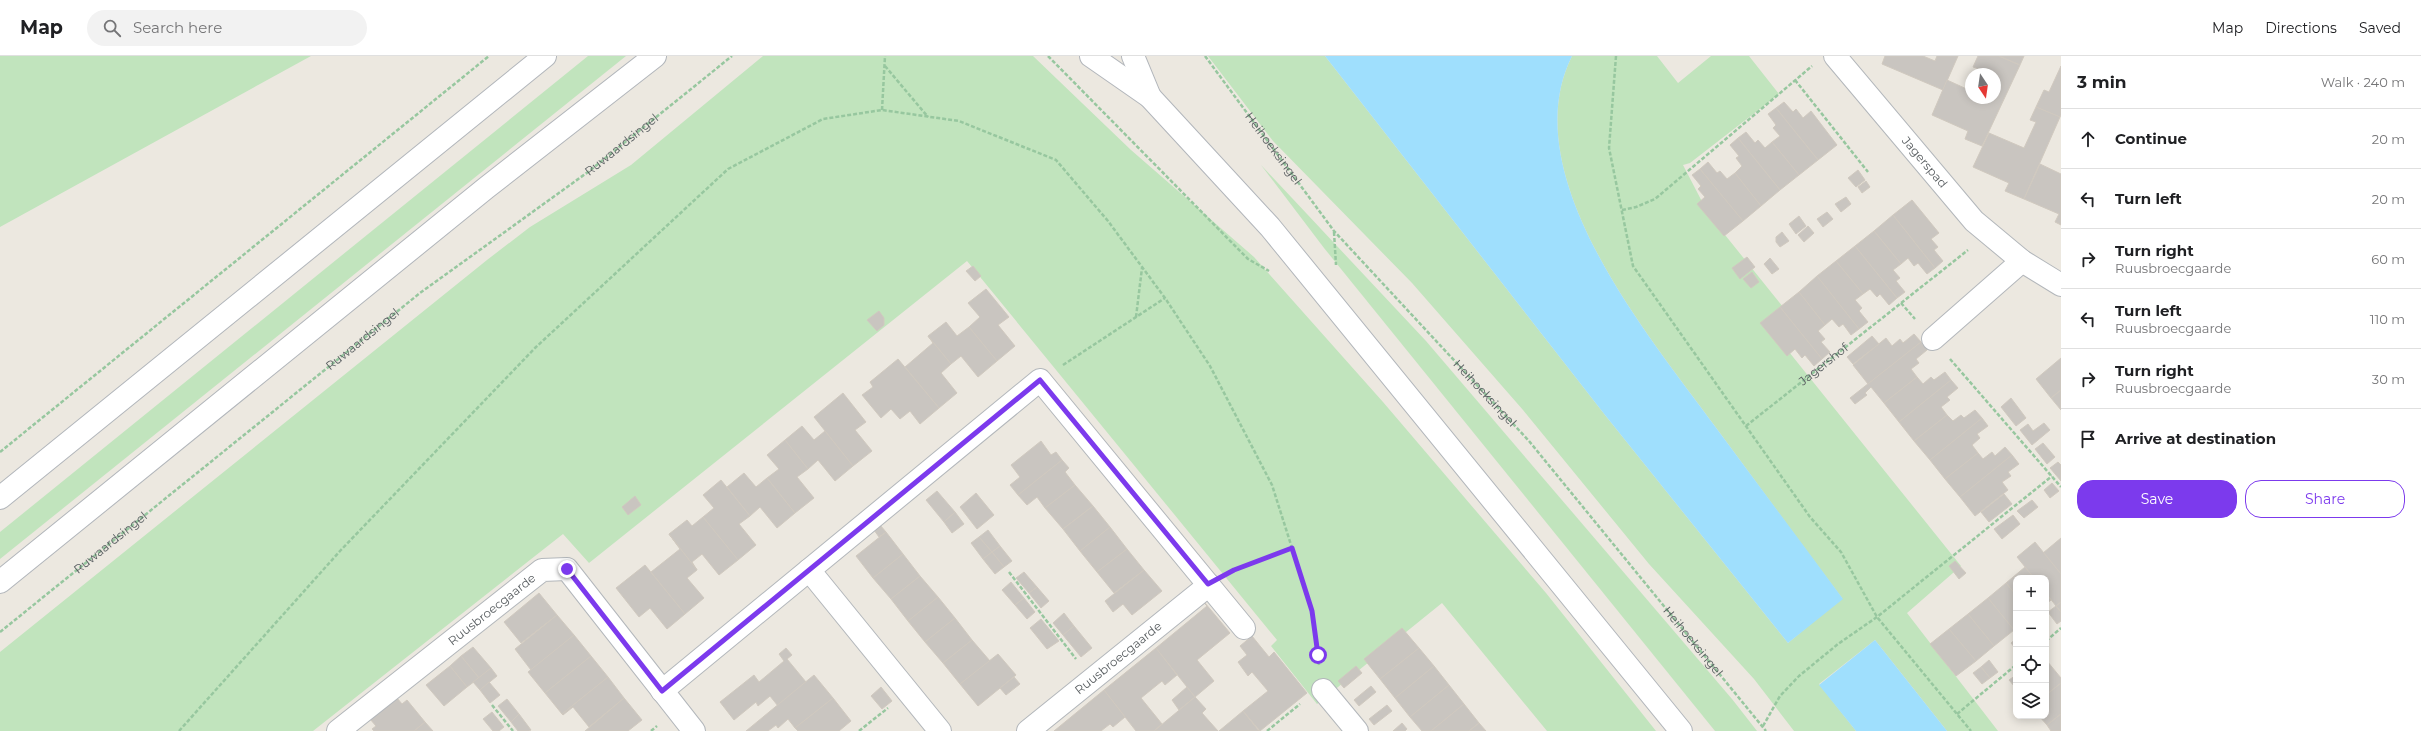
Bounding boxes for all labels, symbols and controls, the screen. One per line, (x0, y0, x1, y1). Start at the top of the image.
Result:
search box (87, 10, 367, 46)
text: Map (20, 16, 63, 39)
icon: search (101, 17, 123, 39)
text: Search here (133, 18, 222, 37)
text: Map (2212, 19, 2243, 37)
text: Directions (2265, 19, 2337, 37)
text: Saved (2359, 19, 2401, 37)
north arrow (1965, 68, 2001, 104)
text: 3 min (2077, 72, 2127, 92)
text: Walk · 240 m (2321, 74, 2405, 90)
street label: Heihoeksingel (1242, 109, 1305, 187)
street label: Ruwaardsingel (582, 110, 661, 179)
icon: ahead (2077, 128, 2099, 150)
text: Continue (2115, 129, 2187, 148)
text: 20 m (2372, 131, 2405, 147)
street label: Jagerspad (1898, 132, 1951, 191)
icon: left (2077, 188, 2099, 210)
text: Turn left (2115, 189, 2182, 208)
text: 20 m (2372, 191, 2405, 207)
text: Turn right (2115, 241, 2194, 260)
icon: right (2077, 248, 2099, 270)
text: 60 m (2371, 251, 2405, 267)
text: Ruusbroecgaarde (2115, 260, 2231, 276)
text: Turn left (2115, 301, 2182, 320)
street label: Ruwaardsingel (323, 305, 402, 373)
icon: left (2077, 308, 2099, 330)
text: 110 m (2370, 311, 2405, 327)
text: Ruusbroecgaarde (2115, 320, 2231, 336)
street label: Jagershof (1795, 339, 1852, 389)
street label: Heihoeksingel (1450, 356, 1520, 430)
text: Turn right (2115, 361, 2194, 380)
icon: right (2077, 368, 2099, 390)
text: 30 m (2372, 371, 2405, 387)
text: Ruusbroecgaarde (2115, 380, 2231, 396)
icon: arrive (2077, 428, 2099, 450)
text: Arrive at destination (2115, 429, 2276, 448)
button: Save (2077, 480, 2237, 518)
button: Share (2245, 480, 2405, 518)
street label: Ruwaardsingel (70, 508, 150, 577)
route end (558, 560, 576, 578)
street label: Ruusbroecgaarde (445, 570, 538, 648)
map controls (2013, 575, 2049, 719)
button: + (2013, 575, 2049, 611)
street label: Heihoeksingel (1660, 603, 1726, 679)
button: − (2013, 611, 2049, 647)
street label: Ruusbroecgaarde (1071, 618, 1164, 697)
route start (1309, 646, 1327, 664)
button: locate (2013, 647, 2049, 683)
button: layers (2013, 683, 2049, 719)

